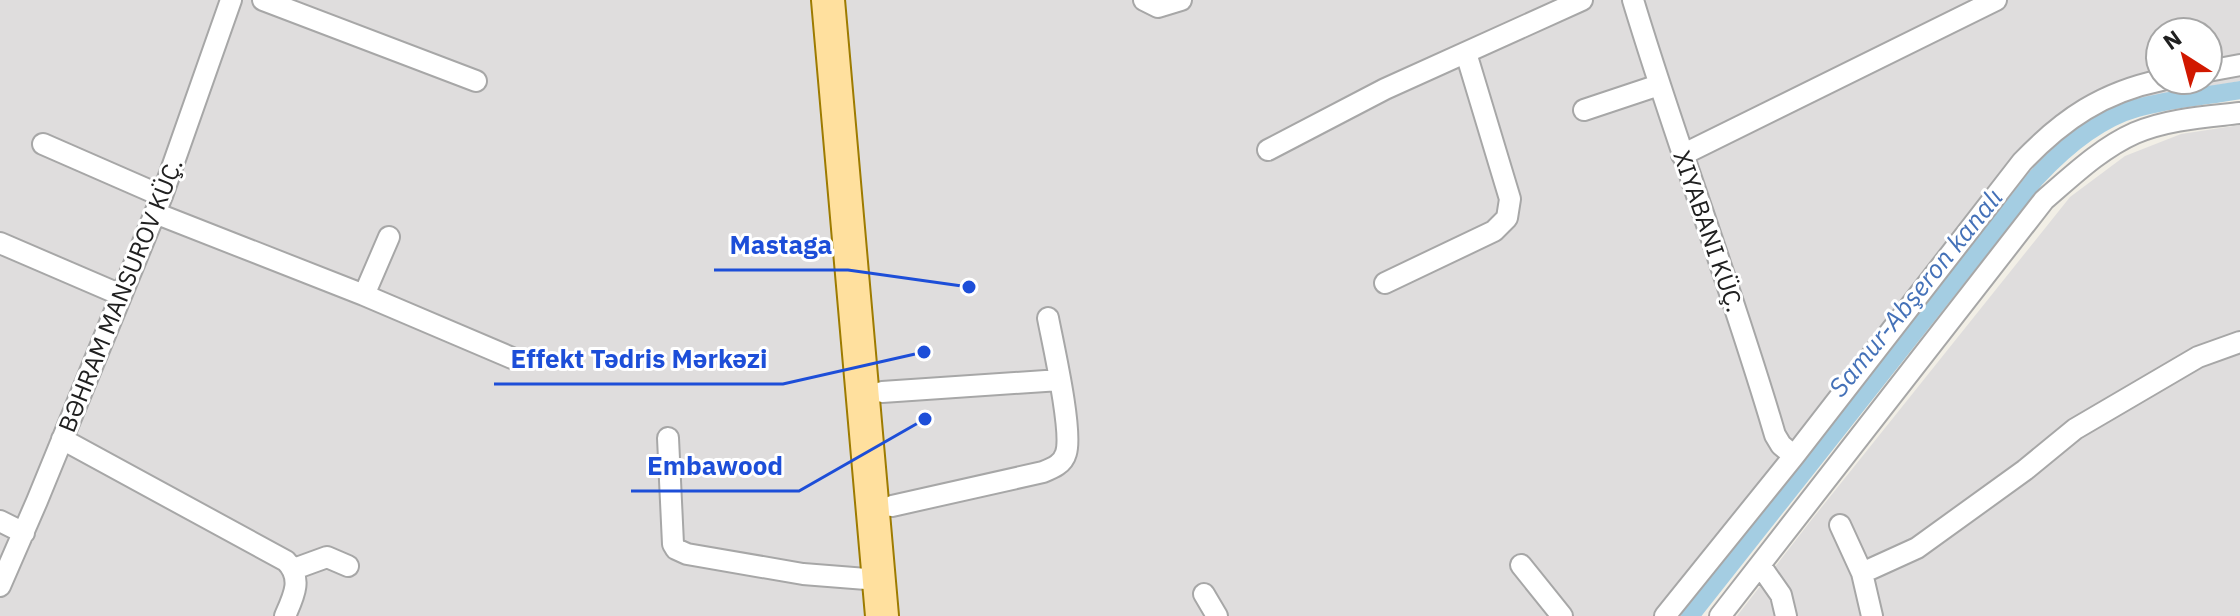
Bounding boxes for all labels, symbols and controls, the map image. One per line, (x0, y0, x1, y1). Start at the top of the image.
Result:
north arrow (2144, 16, 2224, 96)
text: N (2157, 23, 2187, 56)
street label: XIYABANI KÜÇ. (1666, 146, 1752, 316)
street label: BƏHRAM MANSUROV KÜÇ. (50, 153, 190, 437)
water label: Samur-Abşeron kanalı (1820, 181, 2010, 403)
callout: Mastaga (714, 220, 848, 270)
text: Mastaga (730, 227, 833, 261)
callout: Effekt Tədris Mərkəzi (494, 334, 783, 384)
text: Effekt Tədris Mərkəzi (510, 341, 768, 375)
callout: Embawood (631, 441, 799, 491)
text: Embawood (647, 448, 783, 482)

